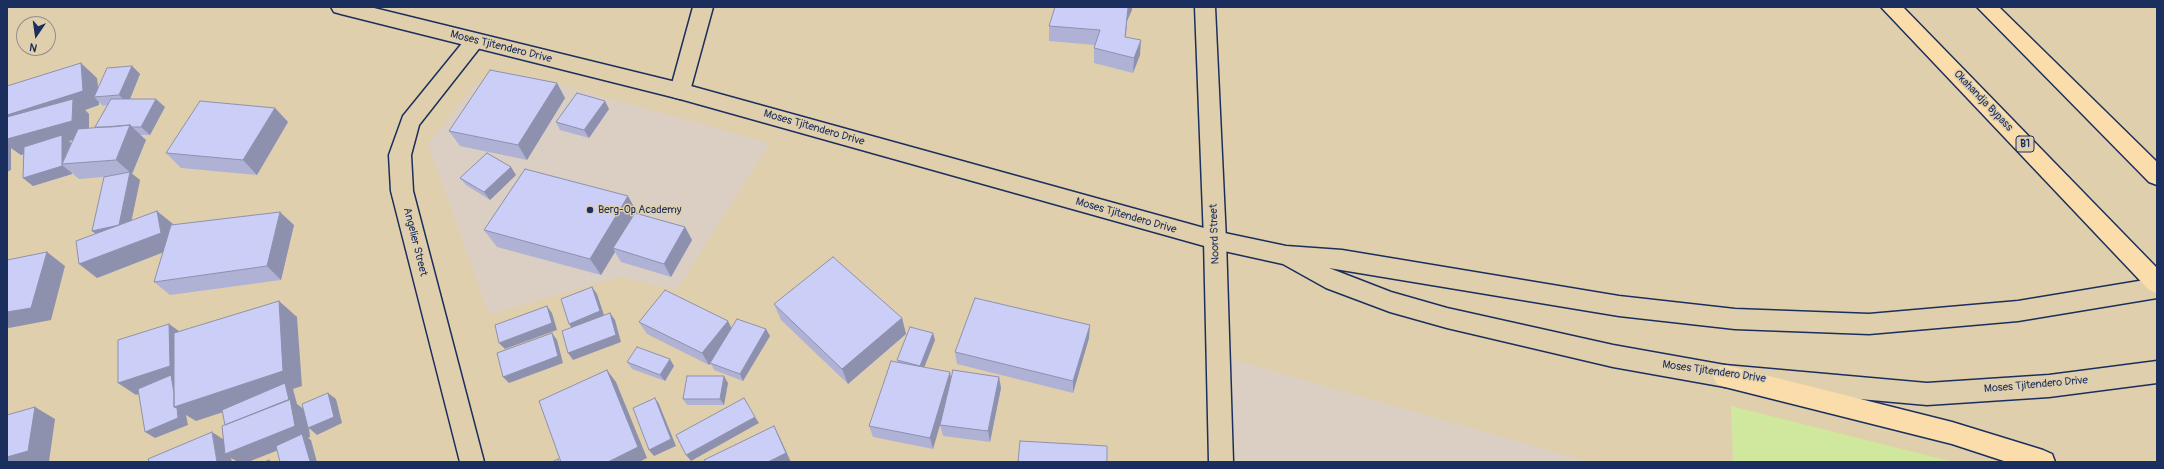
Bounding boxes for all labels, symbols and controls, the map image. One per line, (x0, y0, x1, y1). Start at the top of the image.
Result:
north arrow (16, 16, 56, 56)
street label: Moses Tjitendero Drive (449, 28, 553, 66)
text: N (28, 40, 38, 54)
street label: Okahandja Bypass (1951, 68, 2015, 134)
street label: Moses Tjitendero Drive (762, 107, 866, 149)
road number: B1 (2016, 136, 2034, 152)
street label: Moses Tjitendero Drive (1074, 195, 1178, 237)
place label: Berg-Op Academy (598, 203, 681, 217)
street label: Noord Street (1207, 204, 1223, 264)
marker: Berg-Op Academy (585, 205, 595, 215)
street label: Angelier Street (400, 206, 430, 278)
street label: Moses Tjitendero Drive (1661, 358, 1767, 386)
street label: Moses Tjitendero Drive (1983, 374, 2089, 396)

